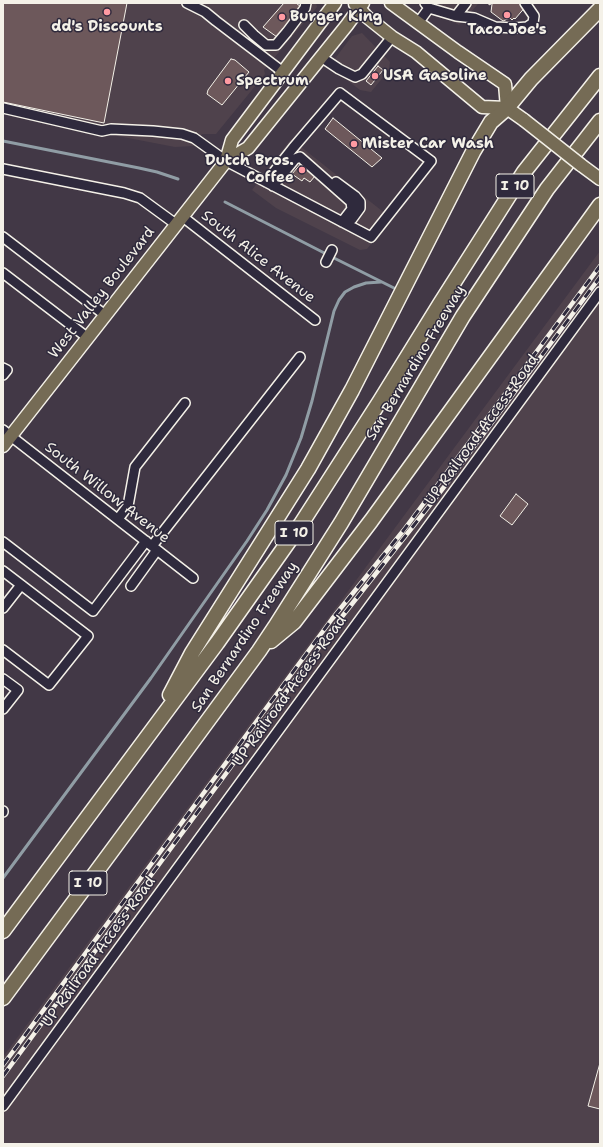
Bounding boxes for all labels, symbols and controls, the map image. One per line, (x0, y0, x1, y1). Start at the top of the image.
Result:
marker: dd's Discounts (102, 7, 112, 17)
place label: Burger King (290, 8, 382, 26)
marker: Taco Joe's (502, 10, 512, 20)
marker: Burger King (277, 12, 287, 22)
place label: dd's Discounts (51, 18, 163, 36)
place label: Taco Joe's (467, 21, 547, 39)
place label: USA Gasoline (383, 67, 487, 85)
marker: USA Gasoline (370, 71, 380, 81)
place label: Spectrum (236, 72, 309, 90)
marker: Spectrum (223, 76, 233, 86)
place label: Mister Car Wash (362, 135, 494, 153)
marker: Mister Car Wash (349, 139, 359, 149)
place label: Dutch Bros. Coffee (205, 152, 294, 187)
marker: Dutch Bros. Coffee (297, 165, 307, 175)
road number: I 10 (496, 174, 534, 198)
street label: South Alice Avenue (197, 207, 319, 307)
street label: West Valley Boulevard (45, 224, 159, 362)
street label: San Bernardino Freeway (362, 282, 470, 444)
street label: UP Railroad Access Road (421, 351, 543, 509)
street label: South Willow Avenue (41, 439, 173, 547)
road number: I 10 (275, 521, 313, 545)
street label: San Bernardino Freeway (188, 558, 302, 716)
street label: UP Railroad Access Road (229, 612, 351, 770)
road number: I 10 (69, 871, 107, 895)
street label: UP Railroad Access Road (38, 873, 160, 1031)

